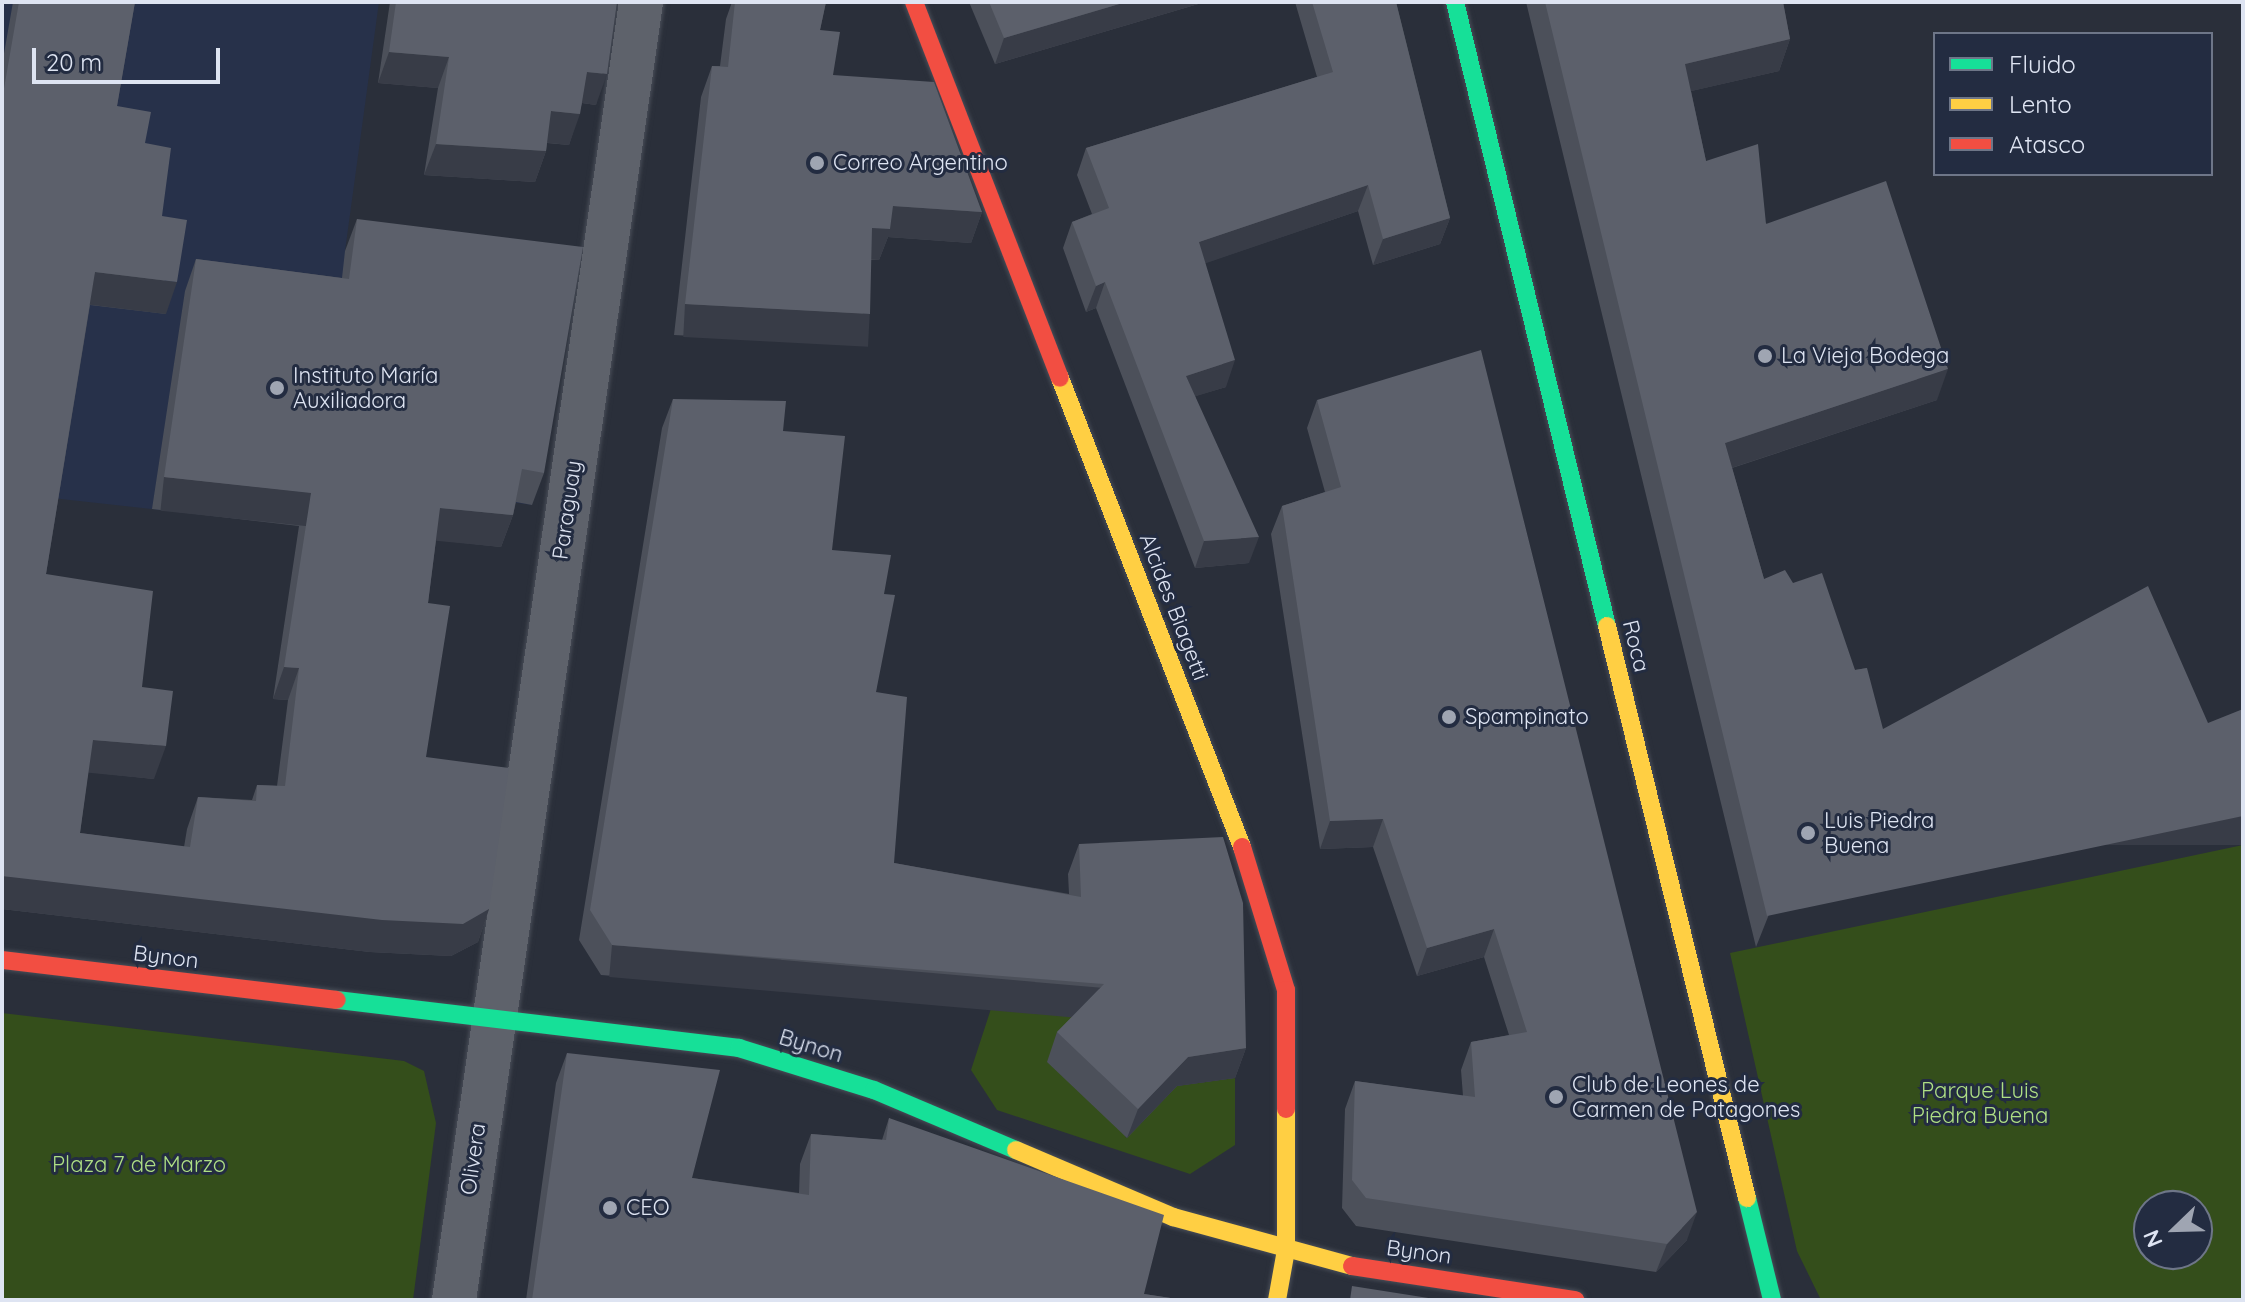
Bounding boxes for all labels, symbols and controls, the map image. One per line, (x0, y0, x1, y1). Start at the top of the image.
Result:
scale bar (36, 32, 224, 82)
legend (1933, 32, 2213, 176)
text: 20 m (46, 47, 102, 77)
text: Fluido (2009, 49, 2076, 79)
text: Lento (2009, 89, 2072, 119)
text: Atasco (2009, 129, 2085, 159)
place label: Correo Argentino (833, 150, 1008, 176)
marker: Correo Argentino (808, 154, 826, 172)
place label: La Vieja Bodega (1781, 343, 1949, 369)
marker: La Vieja Bodega (1756, 347, 1774, 365)
place label: Instituto María Auxiliadora (293, 362, 438, 414)
marker: Instituto María Auxiliadora (268, 379, 286, 397)
street label: Paraguay (547, 459, 587, 561)
street label: Alcides Biagetti (1134, 530, 1214, 684)
street label: Roca (1617, 617, 1655, 675)
place label: Spampinato (1465, 704, 1589, 730)
marker: Spampinato (1440, 708, 1458, 726)
place label: Luis Piedra Buena (1824, 807, 1934, 858)
marker: Luis Piedra Buena (1799, 824, 1817, 842)
street label: Bynon (132, 940, 200, 974)
street label: Bynon (776, 1024, 846, 1068)
place label: Club de Leones de Carmen de Patagones (1572, 1071, 1800, 1122)
park label: Parque Luis Piedra Buena (1912, 1077, 2048, 1128)
marker: Club de Leones de Carmen de Patagones (1547, 1088, 1565, 1106)
street label: Olivera (455, 1121, 491, 1197)
park label: Plaza 7 de Marzo (52, 1152, 226, 1178)
north arrow (2133, 1190, 2213, 1270)
place label: CEO (626, 1195, 670, 1221)
marker: CEO (601, 1199, 619, 1217)
text: N (2137, 1226, 2169, 1252)
street label: Bynon (1385, 1234, 1453, 1270)

